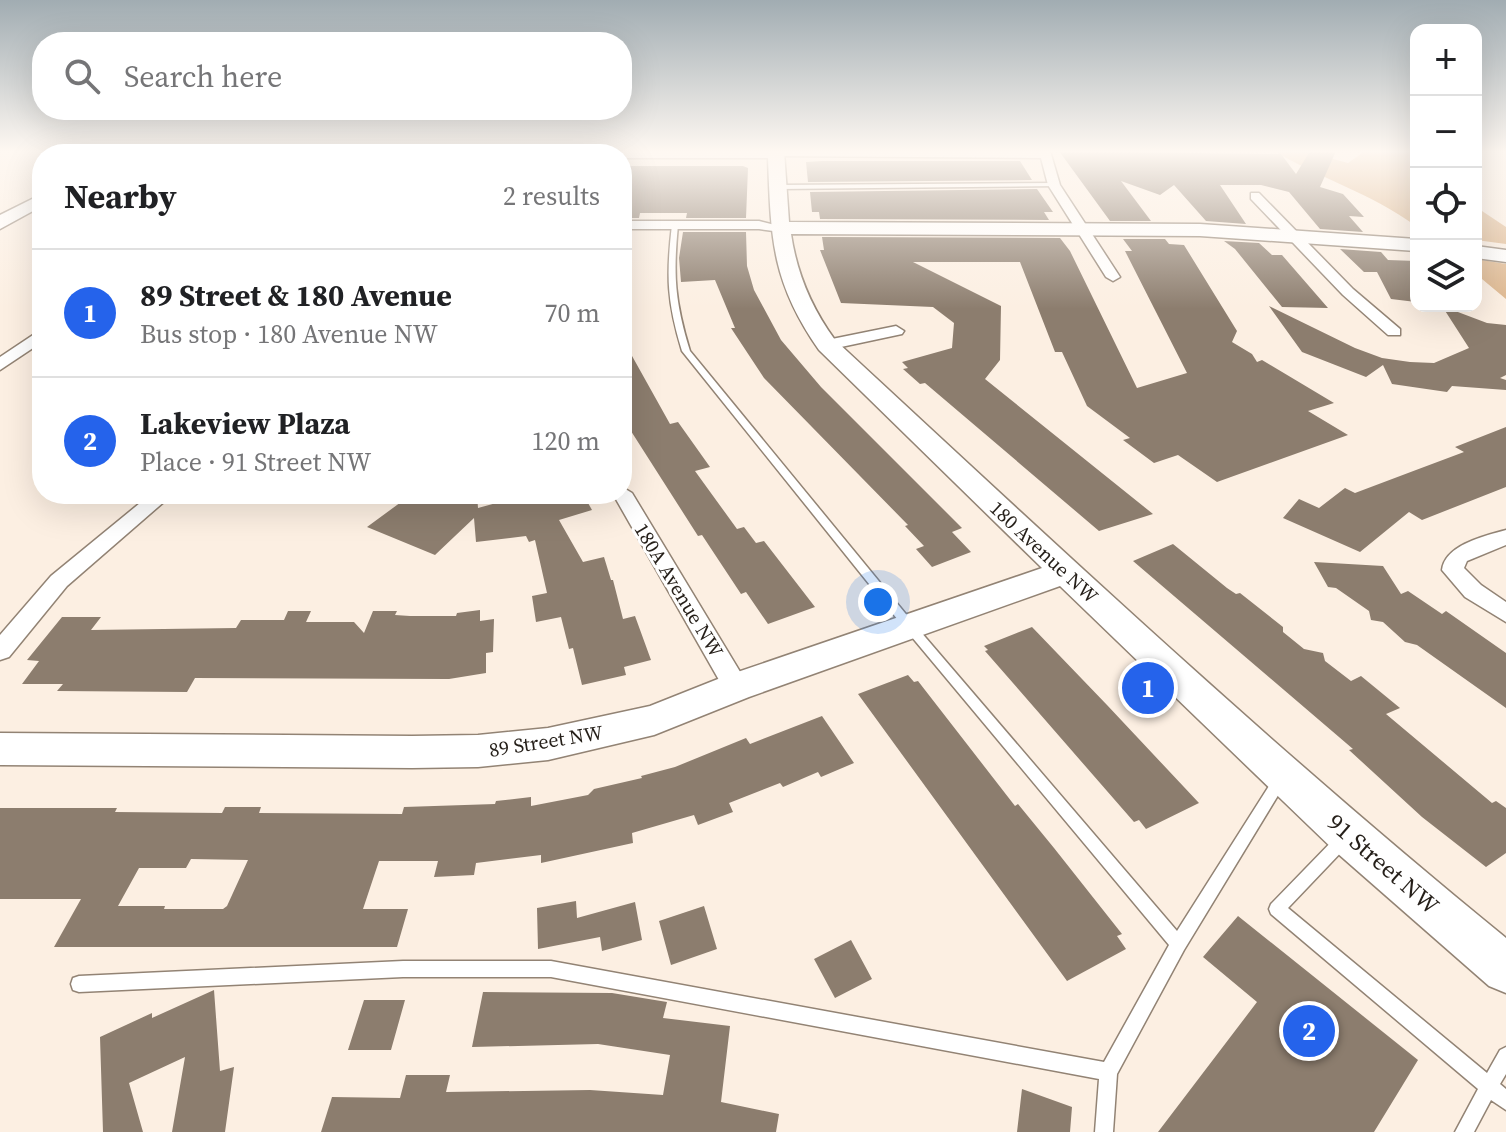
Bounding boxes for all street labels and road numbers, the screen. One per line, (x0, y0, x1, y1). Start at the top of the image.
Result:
street label: 180 Avenue NW (984, 494, 1105, 610)
street label: 180A Avenue NW (628, 518, 731, 663)
street label: 89 Street NW (487, 718, 606, 764)
street label: 91 Street NW (1320, 806, 1446, 921)

